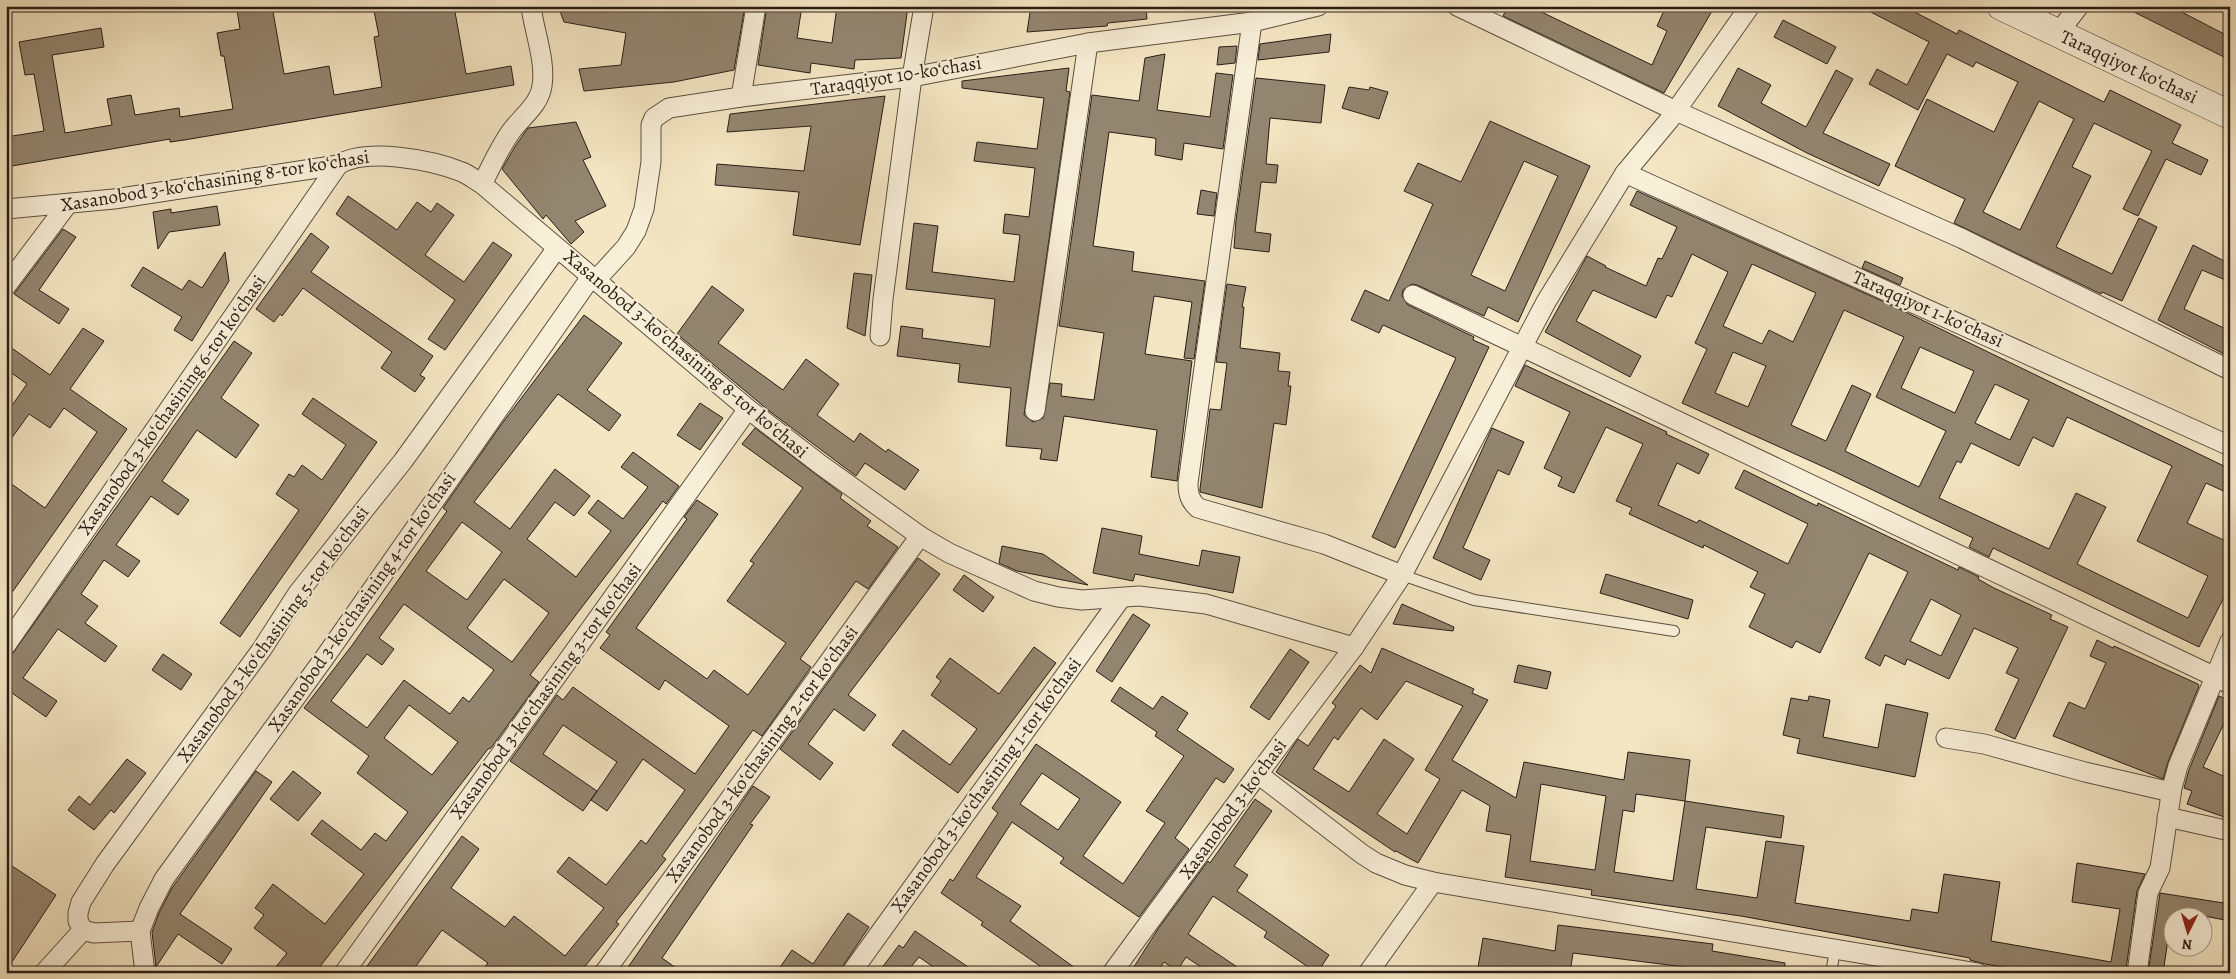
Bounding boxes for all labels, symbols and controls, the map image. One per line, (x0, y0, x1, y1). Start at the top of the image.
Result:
street label: Taraqqiyot koʻchasi (2056, 24, 2202, 110)
street label: Taraqqiyot 10-koʻchasi (809, 50, 983, 102)
street label: Xasanobod 3-koʻchasining 8-tor koʻchasi (59, 144, 371, 218)
street label: Xasanobod 3-koʻchasining 8-tor koʻchasi (558, 244, 814, 464)
street label: Taraqqiyot 1-koʻchasi (1848, 264, 2008, 354)
street label: Xasanobod 3-koʻchasining 6-tor koʻchasi (72, 270, 272, 540)
street label: Xasanobod 3-koʻchasining 4-tor koʻchasi (262, 467, 462, 737)
street label: Xasanobod 3-koʻchasining 5-tor koʻchasi (171, 500, 375, 768)
street label: Xasanobod 3-koʻchasining 3-tor koʻchasi (444, 558, 648, 824)
street label: Xasanobod 3-koʻchasining 2-tor koʻchasi (660, 620, 864, 888)
street label: Xasanobod 3-koʻchasining 1-tor koʻchasi (885, 652, 1087, 918)
street label: Xasanobod 3-koʻchasi (1173, 734, 1293, 884)
north arrow (2164, 906, 2214, 956)
text: N (2181, 935, 2193, 954)

